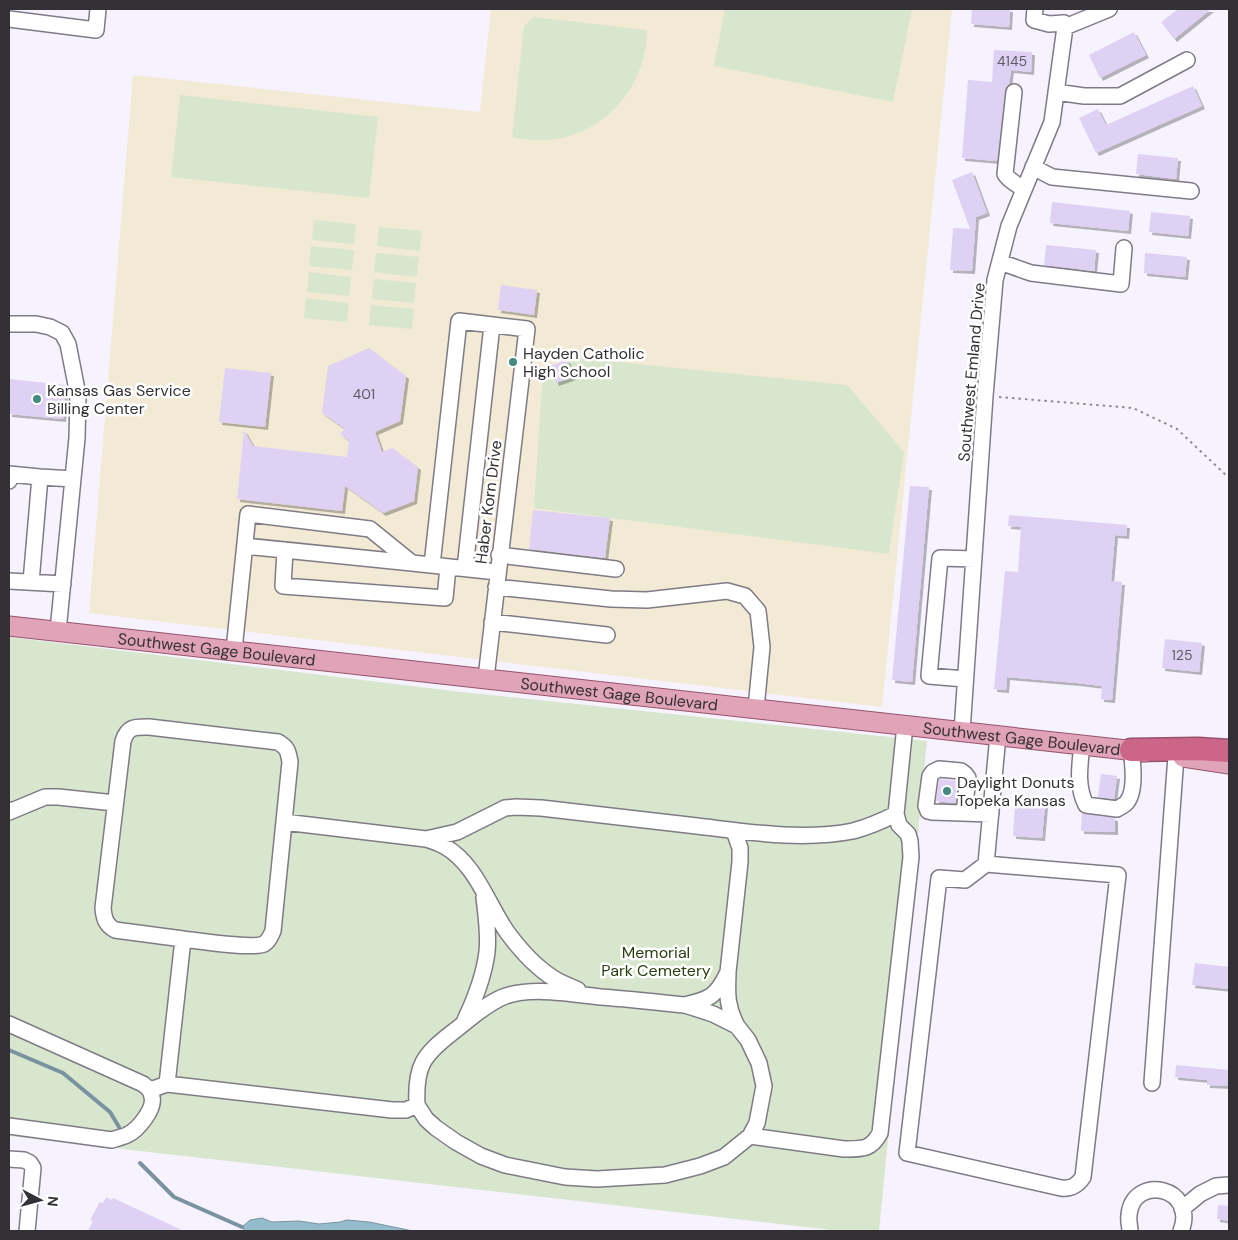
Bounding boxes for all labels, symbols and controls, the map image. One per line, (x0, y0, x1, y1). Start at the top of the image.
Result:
house number: 4145 (997, 52, 1027, 70)
street label: Southwest Emland Drive (953, 282, 990, 462)
place label: Hayden Catholic High School (523, 343, 645, 382)
marker: Hayden Catholic High School (507, 356, 519, 368)
place label: Kansas Gas Service Billing Center (47, 380, 191, 419)
house number: 401 (353, 385, 375, 403)
marker: Kansas Gas Service Billing Center (31, 393, 43, 405)
street label: Haber Korn Drive (470, 439, 507, 565)
street label: Southwest Gage Boulevard (117, 628, 317, 671)
house number: 125 (1172, 646, 1192, 664)
street label: Southwest Gage Boulevard (519, 673, 719, 716)
street label: Southwest Gage Boulevard (922, 717, 1122, 760)
place label: Daylight Donuts Topeka Kansas (957, 772, 1075, 811)
marker: Daylight Donuts Topeka Kansas (941, 785, 953, 797)
park label: Memorial Park Cemetery (601, 942, 711, 981)
north arrow (15, 1175, 65, 1225)
text: N (43, 1195, 62, 1207)

